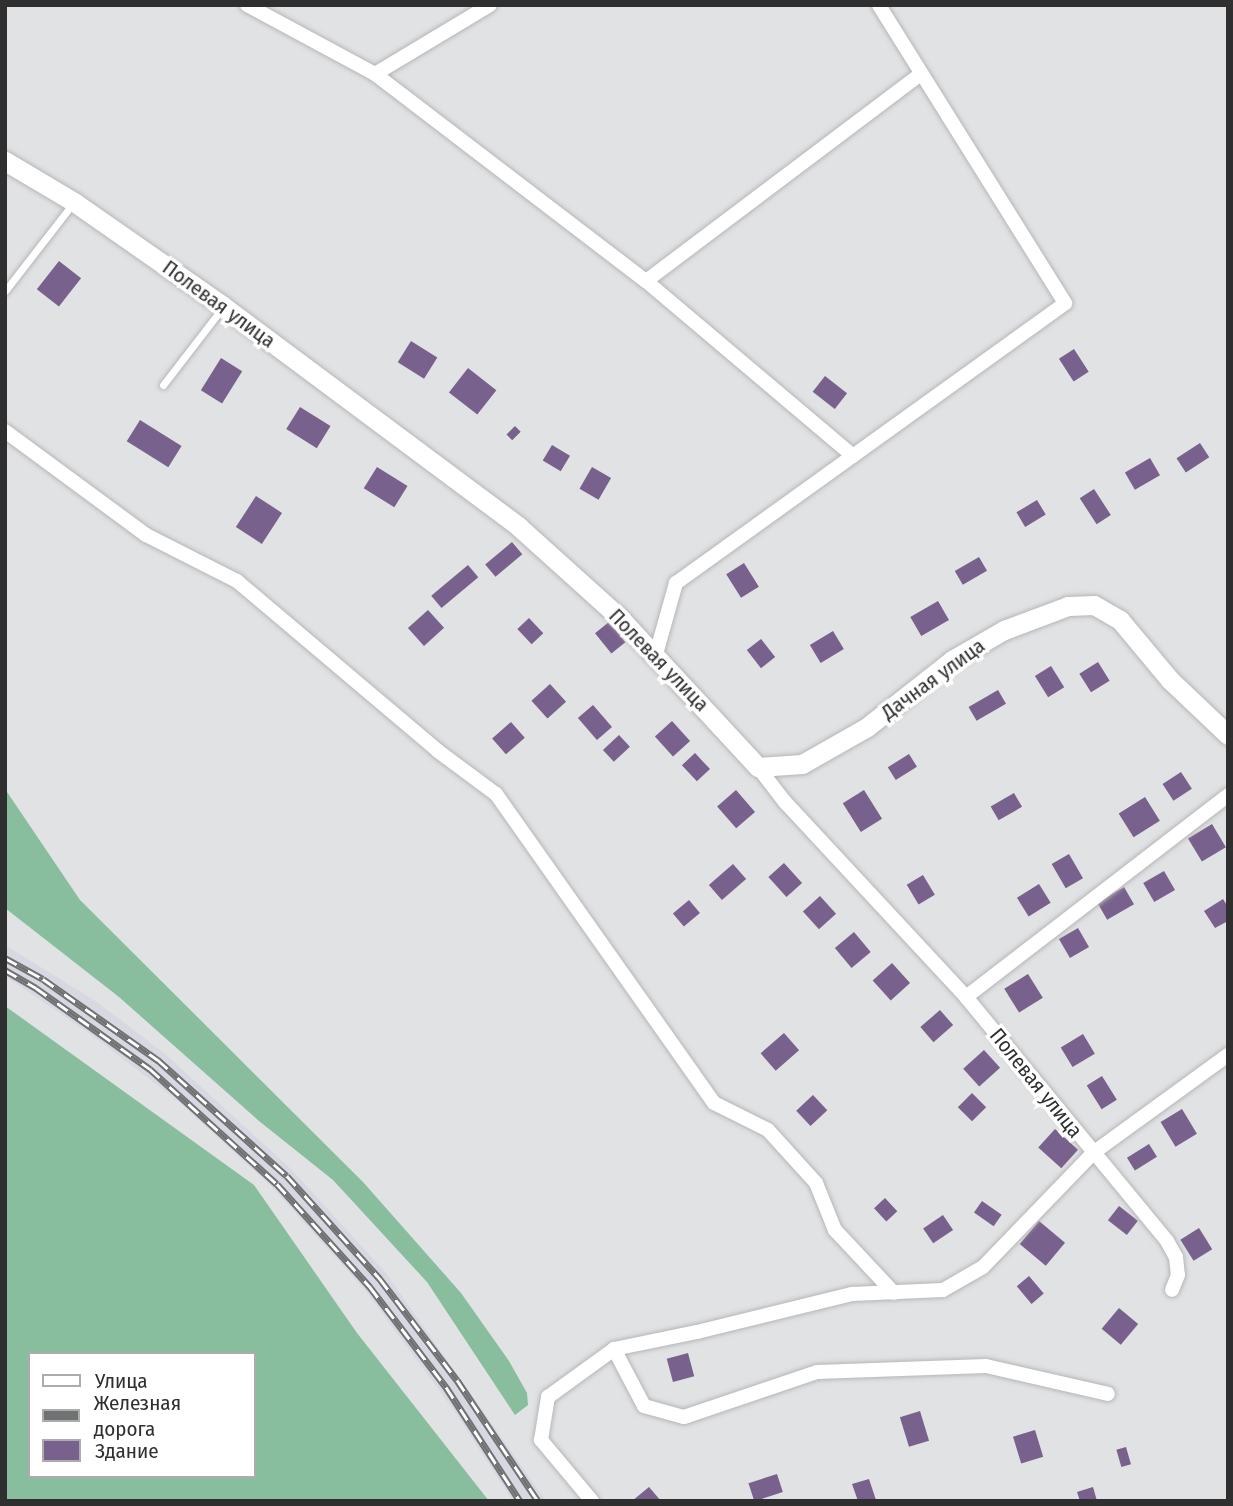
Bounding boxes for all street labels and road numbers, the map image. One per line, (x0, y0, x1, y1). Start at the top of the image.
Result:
street label: Полевая улица (158, 255, 280, 353)
street label: Полевая улица (604, 603, 714, 717)
street label: Дачная улица (876, 633, 990, 725)
street label: Полевая улица (984, 1023, 1088, 1143)

